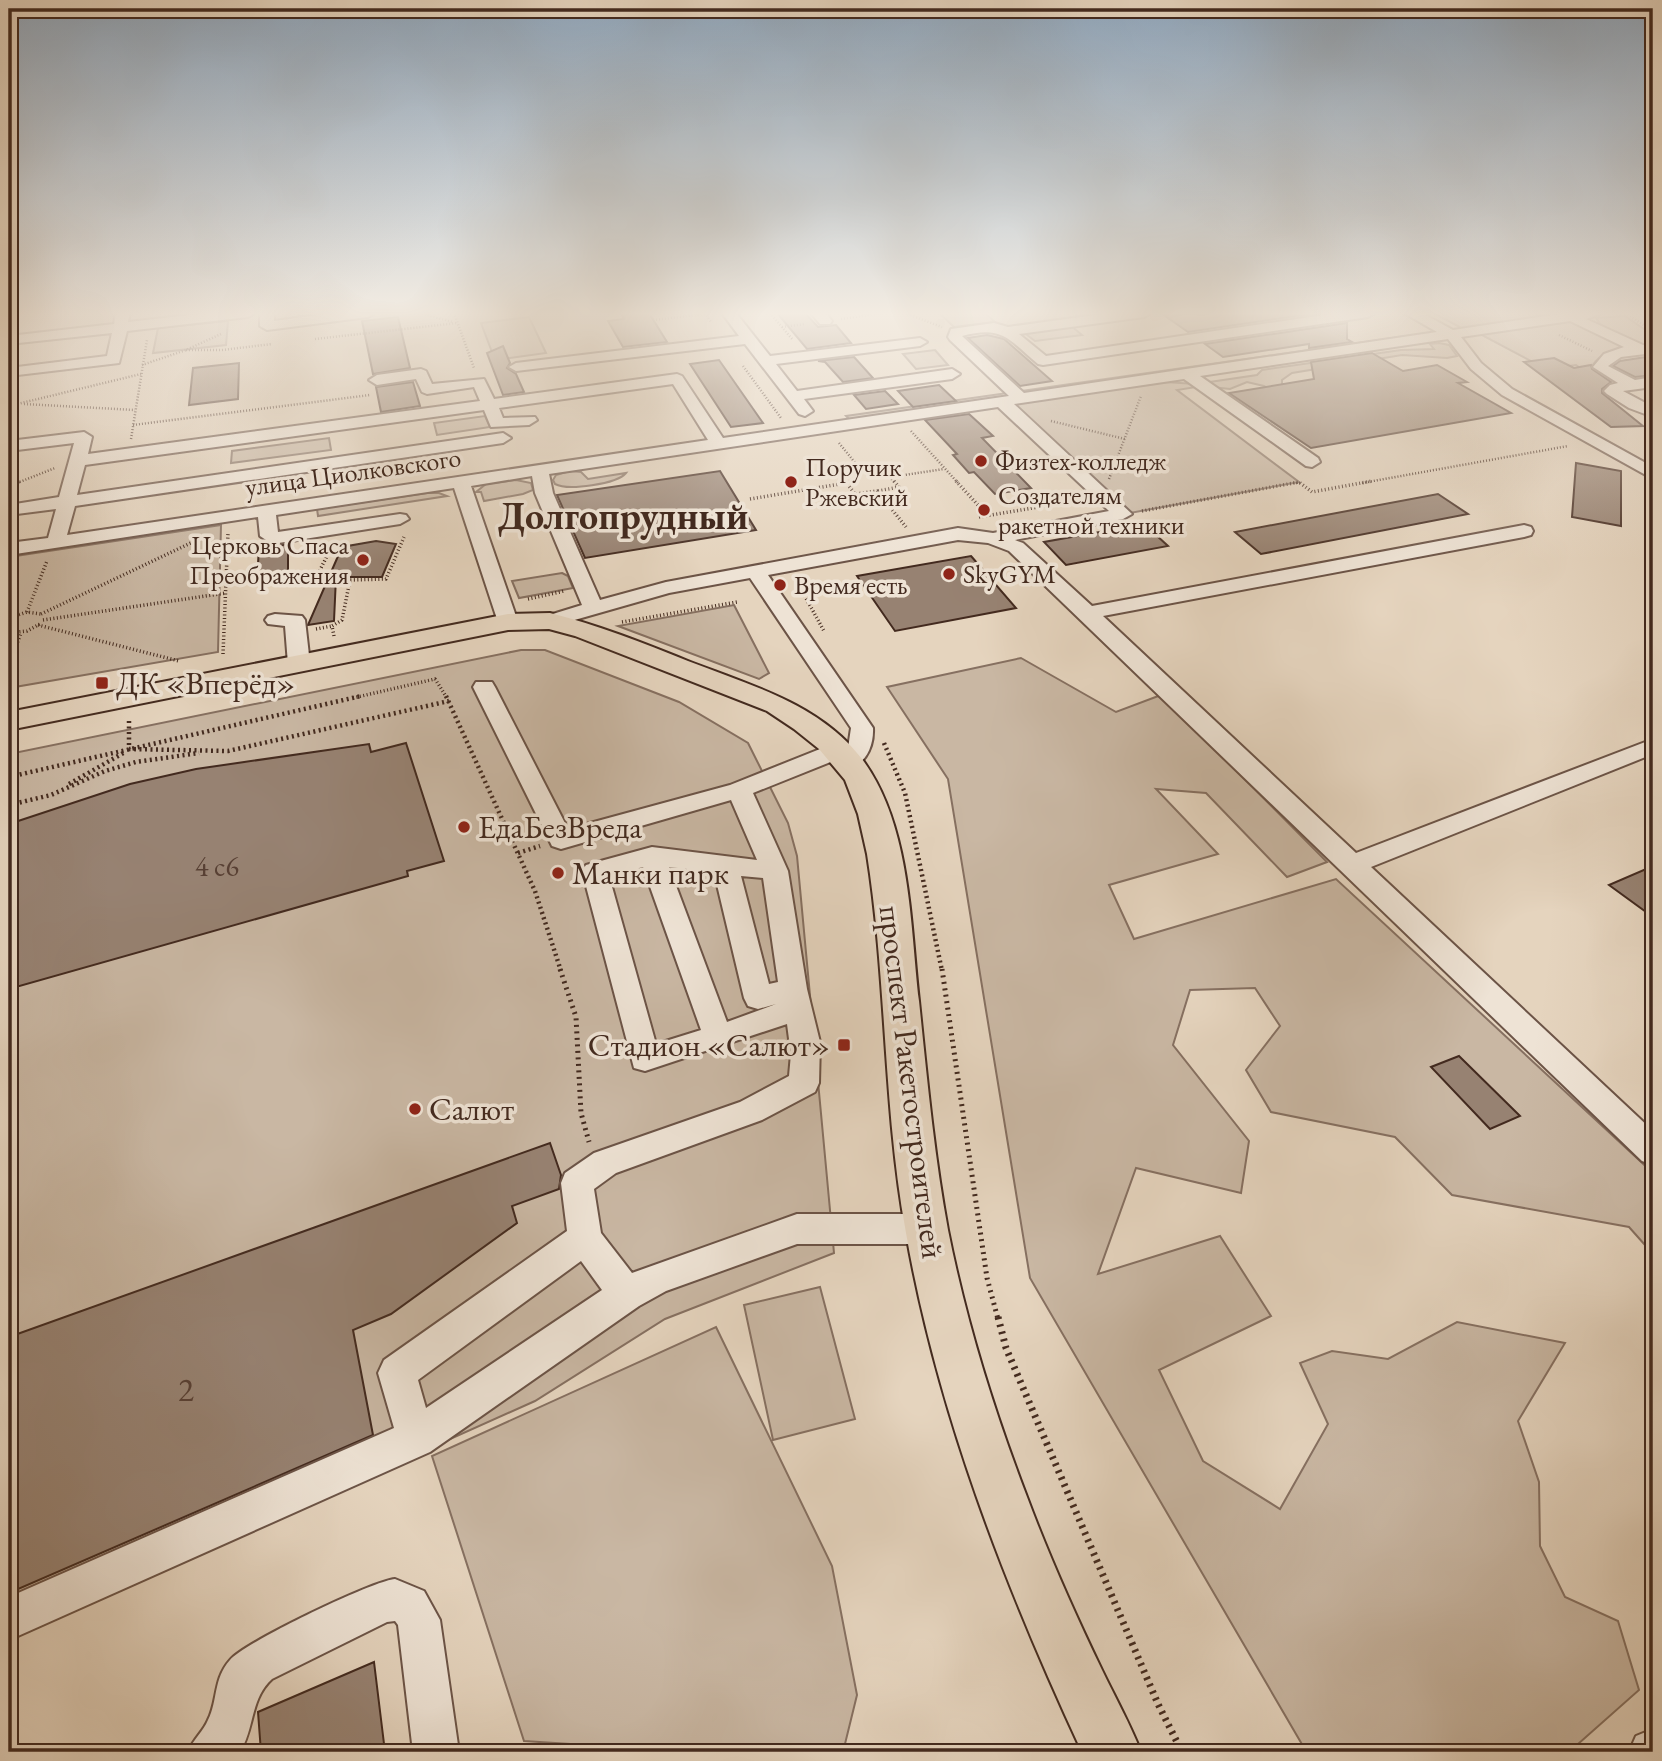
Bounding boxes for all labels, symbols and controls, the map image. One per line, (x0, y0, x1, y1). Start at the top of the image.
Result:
street label: улица Циолковского (243, 440, 463, 504)
place label: Физтех-колледж (995, 444, 1167, 478)
place label: Поручик Ржевский (805, 450, 909, 514)
marker: Физтех-колледж (973, 453, 989, 469)
marker: Поручик Ржевский (783, 474, 799, 490)
place label: Создателям ракетной техники (998, 478, 1185, 542)
district label: Долгопрудный (498, 491, 748, 540)
marker: Создателям ракетной техники (976, 502, 992, 518)
place label: Церковь Спаса Преображения (189, 528, 350, 592)
marker: Церковь Спаса Преображения (355, 552, 371, 568)
place label: SkyGYM (963, 557, 1056, 591)
marker: SkyGYM (941, 566, 957, 582)
place label: Время есть (794, 568, 908, 602)
marker: Время есть (772, 577, 788, 593)
place label: ДК «Вперёд» (116, 662, 295, 704)
marker: ДК «Вперёд» (94, 675, 110, 691)
place label: ЕдаБезВреда (478, 806, 642, 848)
marker: ЕдаБезВреда (456, 819, 472, 835)
house number: 4 с6 (195, 848, 239, 884)
place label: Манки парк (572, 852, 729, 894)
marker: Манки парк (550, 865, 566, 881)
street label: проспект Ракетостроителей (870, 903, 955, 1261)
place label: Стадион «Салют» (588, 1024, 830, 1066)
marker: Стадион «Салют» (836, 1037, 852, 1053)
place label: Салют (429, 1088, 514, 1130)
marker: Салют (407, 1101, 423, 1117)
house number: 2 (178, 1368, 194, 1411)

